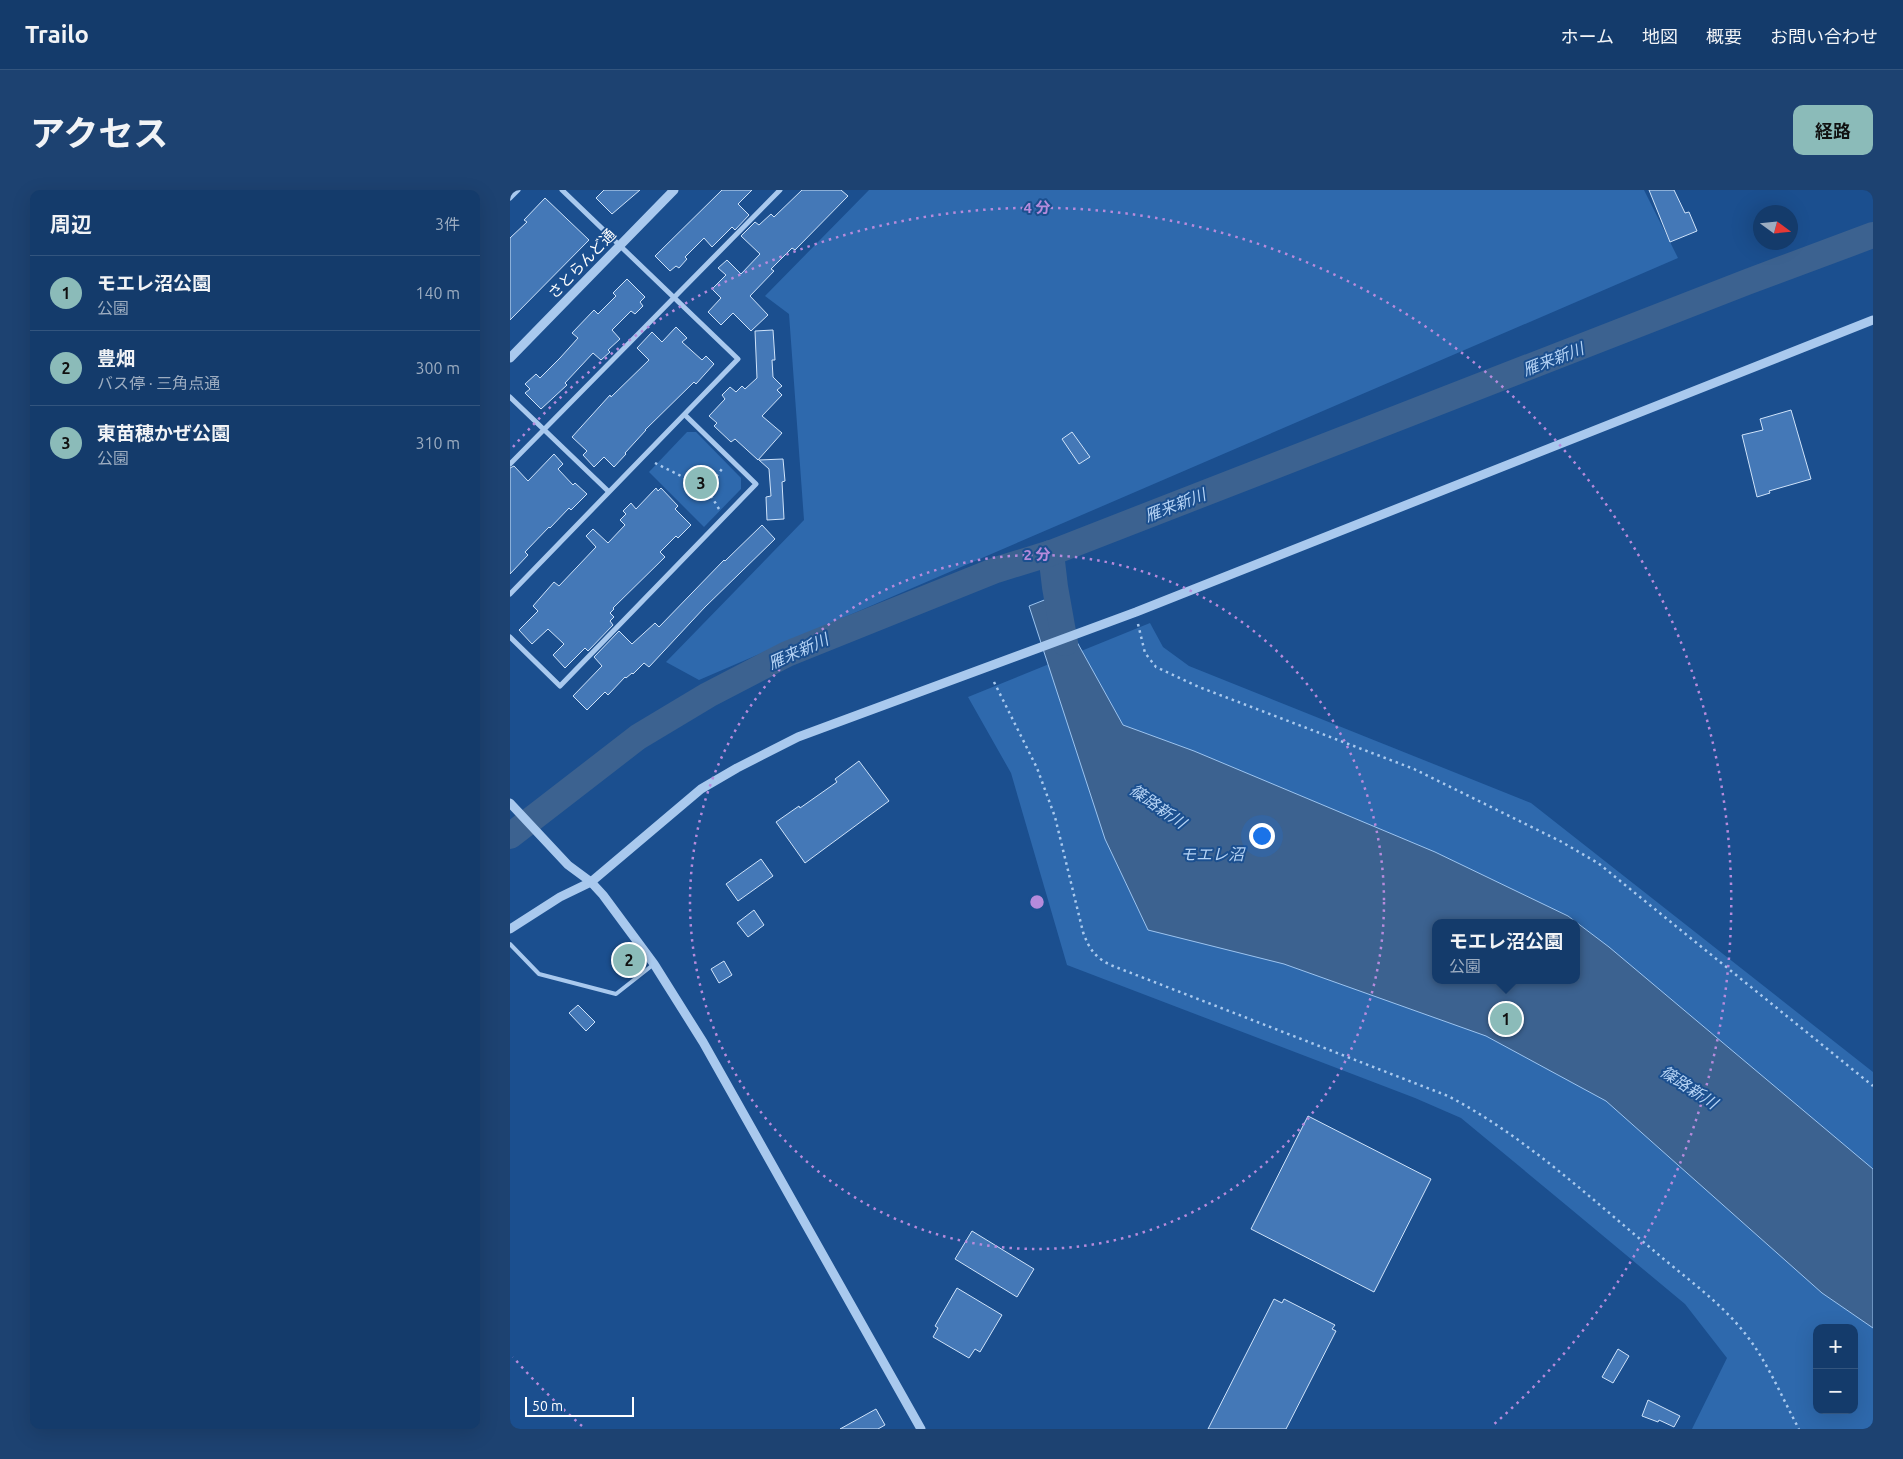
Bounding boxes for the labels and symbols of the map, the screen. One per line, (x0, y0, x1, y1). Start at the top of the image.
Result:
text: 4 分 (1023, 199, 1051, 216)
north arrow (1753, 205, 1798, 250)
street label: さとらんど通 (544, 226, 619, 302)
water label: 雁来新川 (1520, 338, 1588, 379)
pin: 3 (685, 464, 717, 502)
water label: 雁来新川 (1142, 484, 1210, 525)
text: 2 分 (1023, 546, 1051, 563)
water label: 雁来新川 (765, 629, 833, 672)
water label: 篠路新川 (1127, 780, 1191, 833)
your location (1249, 823, 1275, 849)
water label: モエレ沼 (1180, 845, 1246, 863)
centre of rings (1028, 893, 1046, 911)
pin: 2 (613, 941, 645, 979)
pin: 1 (1490, 1000, 1522, 1038)
water label: 篠路新川 (1657, 1062, 1722, 1113)
scale bar (525, 1394, 634, 1417)

